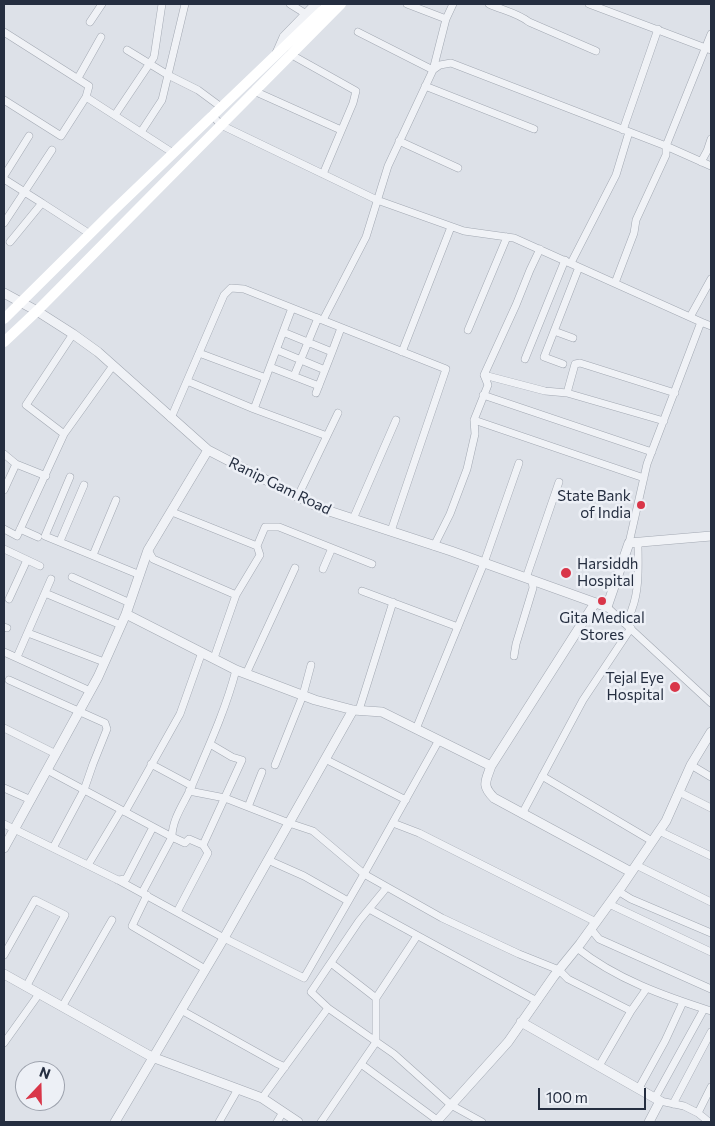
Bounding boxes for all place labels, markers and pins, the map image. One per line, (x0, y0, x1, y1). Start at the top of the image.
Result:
place label: State Bank of India (557, 487, 631, 522)
marker: State Bank of India (635, 499, 647, 511)
place label: Harsiddh Hospital (577, 555, 638, 590)
marker: Harsiddh Hospital (559, 566, 573, 580)
marker: Gita Medical Stores (596, 595, 608, 607)
place label: Gita Medical Stores (559, 609, 645, 644)
place label: Tejal Eye Hospital (605, 669, 664, 704)
marker: Tejal Eye Hospital (668, 680, 682, 694)

